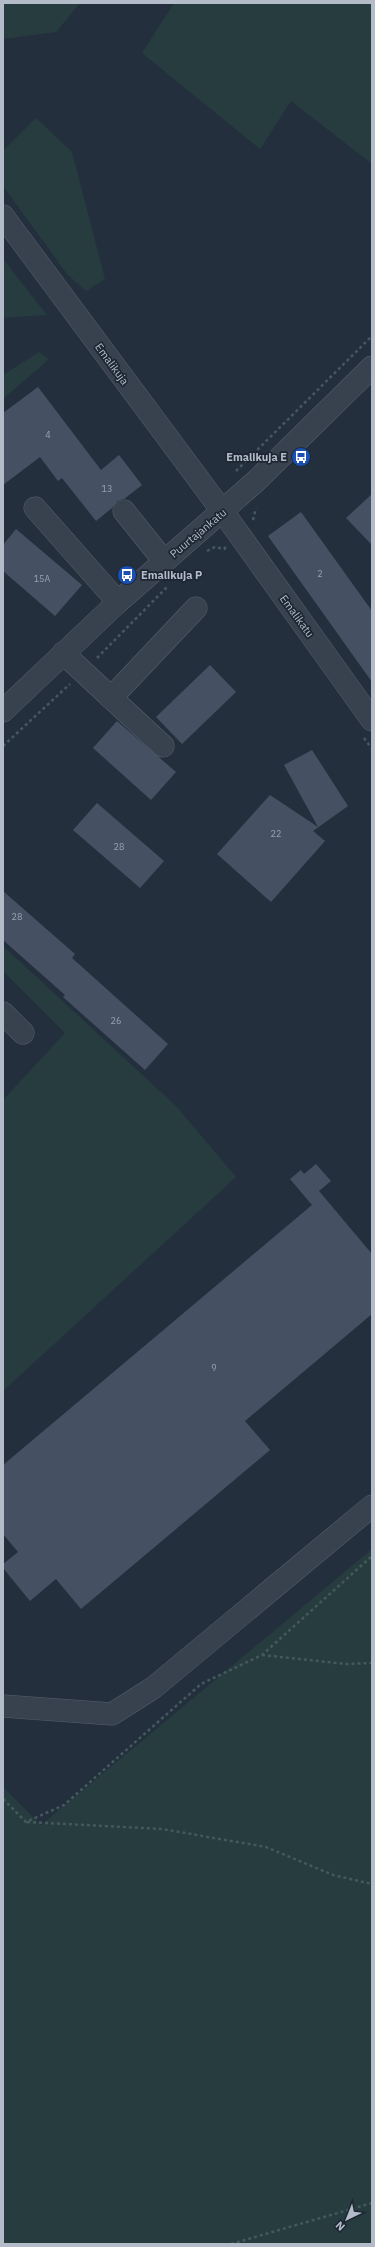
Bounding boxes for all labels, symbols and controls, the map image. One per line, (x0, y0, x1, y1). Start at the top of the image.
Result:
street label: Emalikuja (92, 340, 132, 388)
house number: 4 (45, 429, 51, 440)
bus stop icon: Emalikuja E (290, 446, 312, 468)
place label: Emalikuja E (226, 450, 287, 464)
house number: 13 (102, 483, 112, 494)
street label: Puurtajankatu (167, 505, 229, 561)
bus stop icon: Emalikuja P (116, 564, 138, 586)
place label: Emalikuja P (141, 568, 202, 582)
house number: 2 (317, 568, 323, 579)
house number: 15A (34, 573, 51, 584)
street label: Emalikatu (277, 592, 317, 640)
house number: 22 (271, 828, 281, 839)
house number: 28 (114, 841, 124, 852)
house number: 28 (12, 911, 22, 922)
house number: 26 (111, 1015, 121, 1026)
house number: 9 (211, 1362, 217, 1373)
north arrow (327, 2199, 367, 2239)
text: N (332, 2218, 348, 2234)

